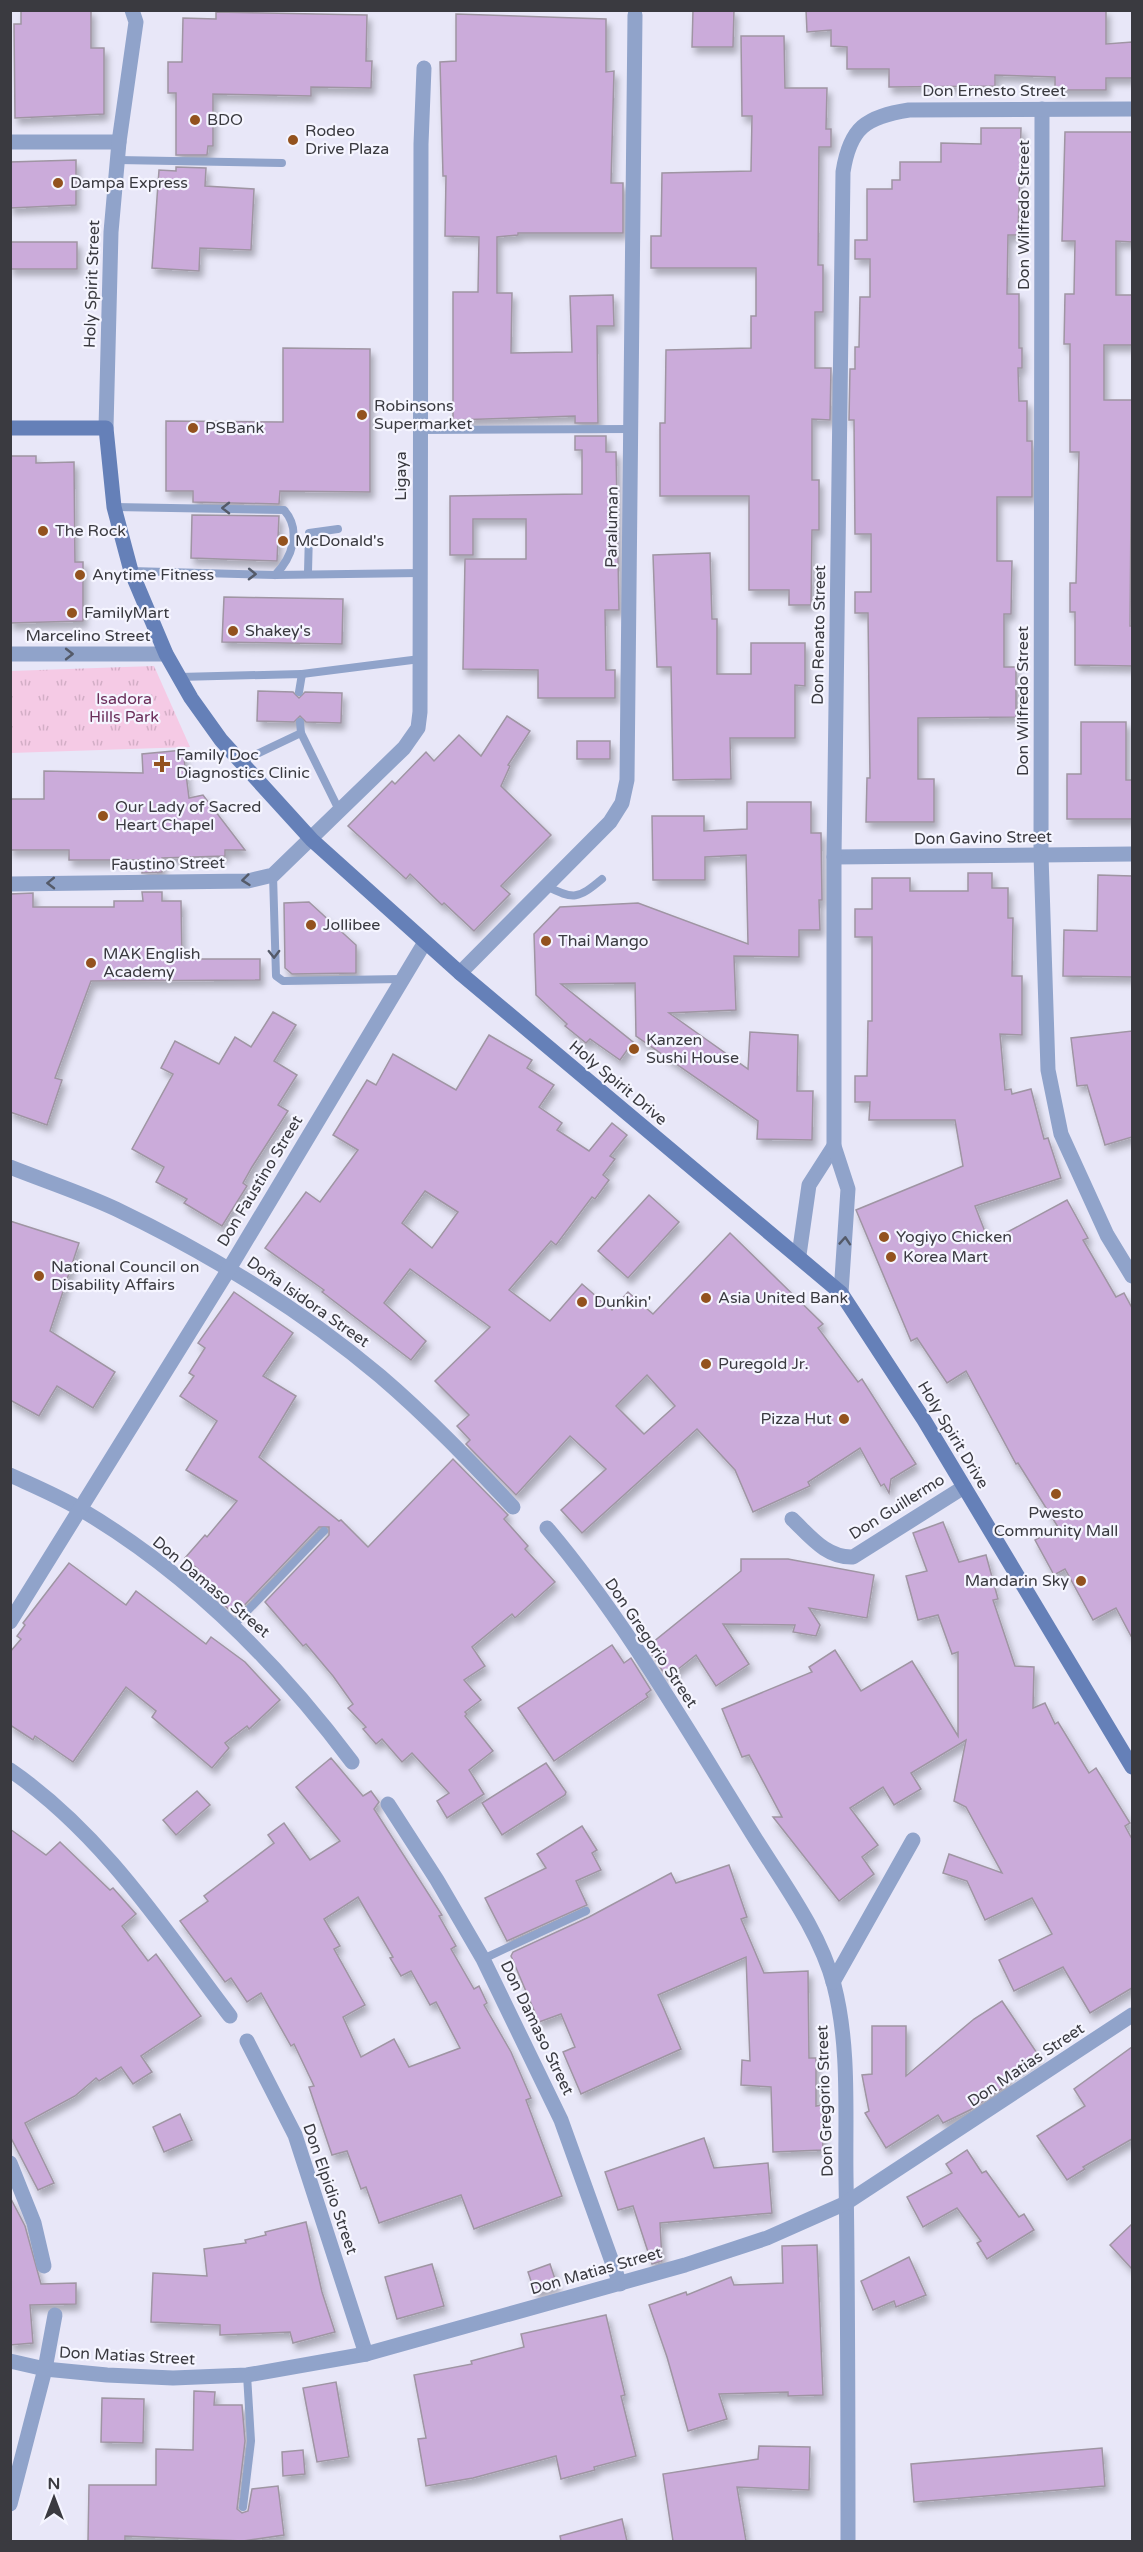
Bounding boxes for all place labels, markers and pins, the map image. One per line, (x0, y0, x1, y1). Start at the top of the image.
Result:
place label: BDO (207, 110, 243, 130)
marker: BDO (188, 113, 202, 127)
place label: Rodeo Drive Plaza (305, 121, 389, 159)
marker: Rodeo Drive Plaza (286, 133, 300, 147)
place label: Dampa Express (70, 173, 188, 193)
marker: Dampa Express (51, 176, 65, 190)
place label: Robinsons Supermarket (374, 396, 472, 434)
marker: Robinsons Supermarket (355, 408, 369, 422)
place label: PSBank (205, 418, 264, 438)
marker: PSBank (186, 421, 200, 435)
place label: The Rock (55, 521, 126, 541)
marker: The Rock (36, 524, 50, 538)
place label: McDonald's (295, 531, 384, 551)
marker: McDonald's (276, 534, 290, 548)
place label: Anytime Fitness (92, 565, 214, 585)
marker: Anytime Fitness (73, 568, 87, 582)
place label: FamilyMart (84, 603, 169, 623)
marker: FamilyMart (65, 606, 79, 620)
place label: Shakey's (245, 621, 311, 641)
marker: Shakey's (226, 624, 240, 638)
place label: Family Doc Diagnostics Clinic (176, 745, 310, 783)
marker: Family Doc Diagnostics Clinic (153, 755, 171, 773)
place label: Our Lady of Sacred Heart Chapel (115, 797, 261, 835)
marker: Our Lady of Sacred Heart Chapel (96, 809, 110, 823)
place label: Jollibee (323, 915, 380, 935)
marker: Jollibee (304, 918, 318, 932)
place label: Thai Mango (558, 931, 649, 951)
marker: Thai Mango (539, 934, 553, 948)
place label: MAK English Academy (103, 944, 201, 982)
marker: MAK English Academy (84, 956, 98, 970)
place label: Kanzen Sushi House (646, 1030, 739, 1068)
marker: Kanzen Sushi House (627, 1042, 641, 1056)
place label: Yogiyo Chicken (896, 1227, 1012, 1247)
marker: Yogiyo Chicken (877, 1230, 891, 1244)
place label: Korea Mart (903, 1247, 988, 1267)
marker: Korea Mart (884, 1250, 898, 1264)
place label: National Council on Disability Affairs (51, 1257, 200, 1295)
marker: National Council on Disability Affairs (32, 1269, 46, 1283)
place label: Asia United Bank (718, 1288, 848, 1308)
marker: Asia United Bank (699, 1291, 713, 1305)
place label: Dunkin' (594, 1292, 651, 1312)
marker: Dunkin' (575, 1295, 589, 1309)
place label: Puregold Jr. (718, 1354, 809, 1374)
marker: Puregold Jr. (699, 1357, 713, 1371)
place label: Pizza Hut (761, 1409, 832, 1429)
marker: Pizza Hut (837, 1412, 851, 1426)
marker: Pwesto Community Mall (1049, 1487, 1063, 1501)
place label: Pwesto Community Mall (994, 1503, 1118, 1541)
place label: Mandarin Sky (965, 1571, 1069, 1591)
marker: Mandarin Sky (1074, 1574, 1088, 1588)

